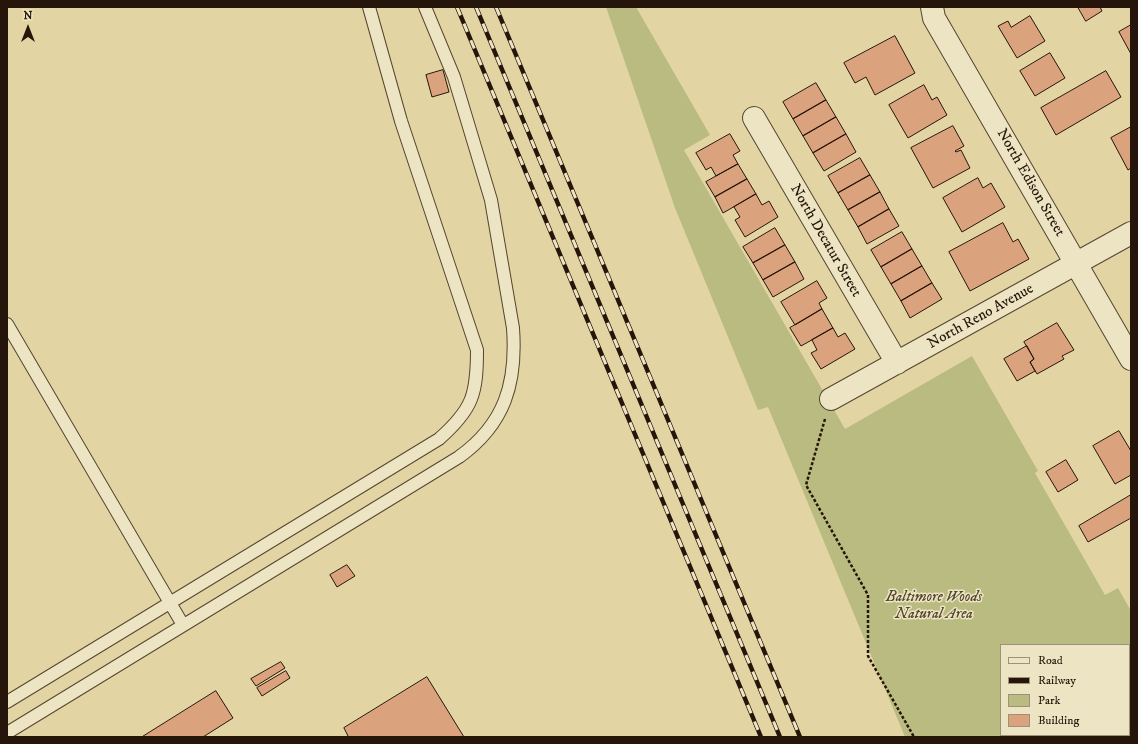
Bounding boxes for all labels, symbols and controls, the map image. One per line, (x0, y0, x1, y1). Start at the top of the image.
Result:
north arrow (8, 8, 48, 48)
text: N (23, 9, 33, 23)
street label: North Edison Street (992, 126, 1068, 240)
street label: North Decatur Street (785, 181, 865, 301)
street label: North Reno Avenue (925, 280, 1037, 354)
park label: Baltimore Woods Natural Area (886, 589, 982, 624)
legend (1000, 644, 1130, 736)
text: Road (1038, 653, 1063, 668)
text: Railway (1038, 673, 1076, 688)
text: Park (1038, 693, 1060, 708)
text: Building (1038, 713, 1079, 728)

